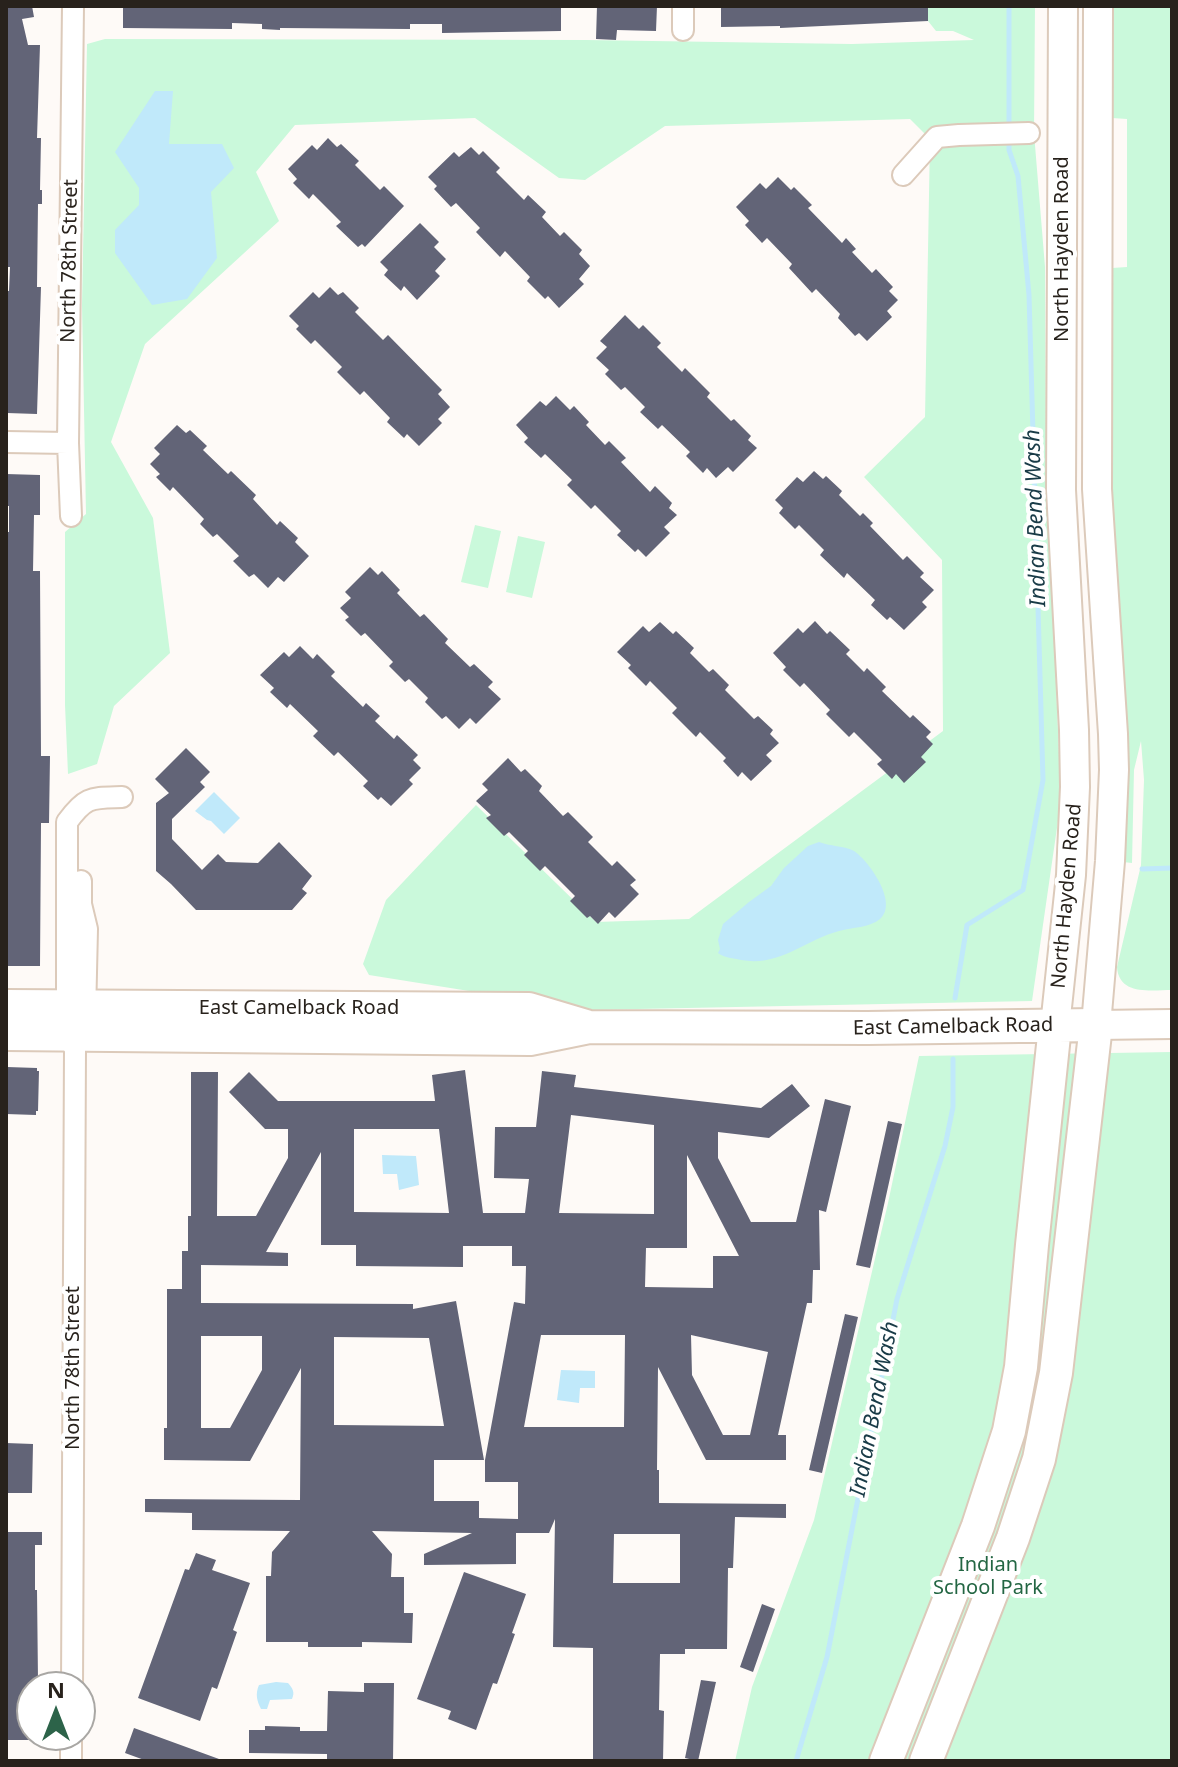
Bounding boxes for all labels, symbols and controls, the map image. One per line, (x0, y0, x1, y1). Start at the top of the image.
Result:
street label: North Hayden Road (1050, 156, 1074, 342)
street label: North 78th Street (57, 179, 83, 343)
water label: Indian Bend Wash (1020, 429, 1052, 607)
street label: North Hayden Road (1047, 802, 1087, 990)
street label: East Camelback Road (199, 996, 399, 1020)
street label: East Camelback Road (853, 1013, 1053, 1041)
street label: North 78th Street (61, 1286, 85, 1450)
water label: Indian Bend Wash (845, 1319, 905, 1499)
park label: Indian School Park (933, 1553, 1043, 1600)
north arrow (16, 1671, 96, 1751)
text: N (47, 1674, 65, 1704)

